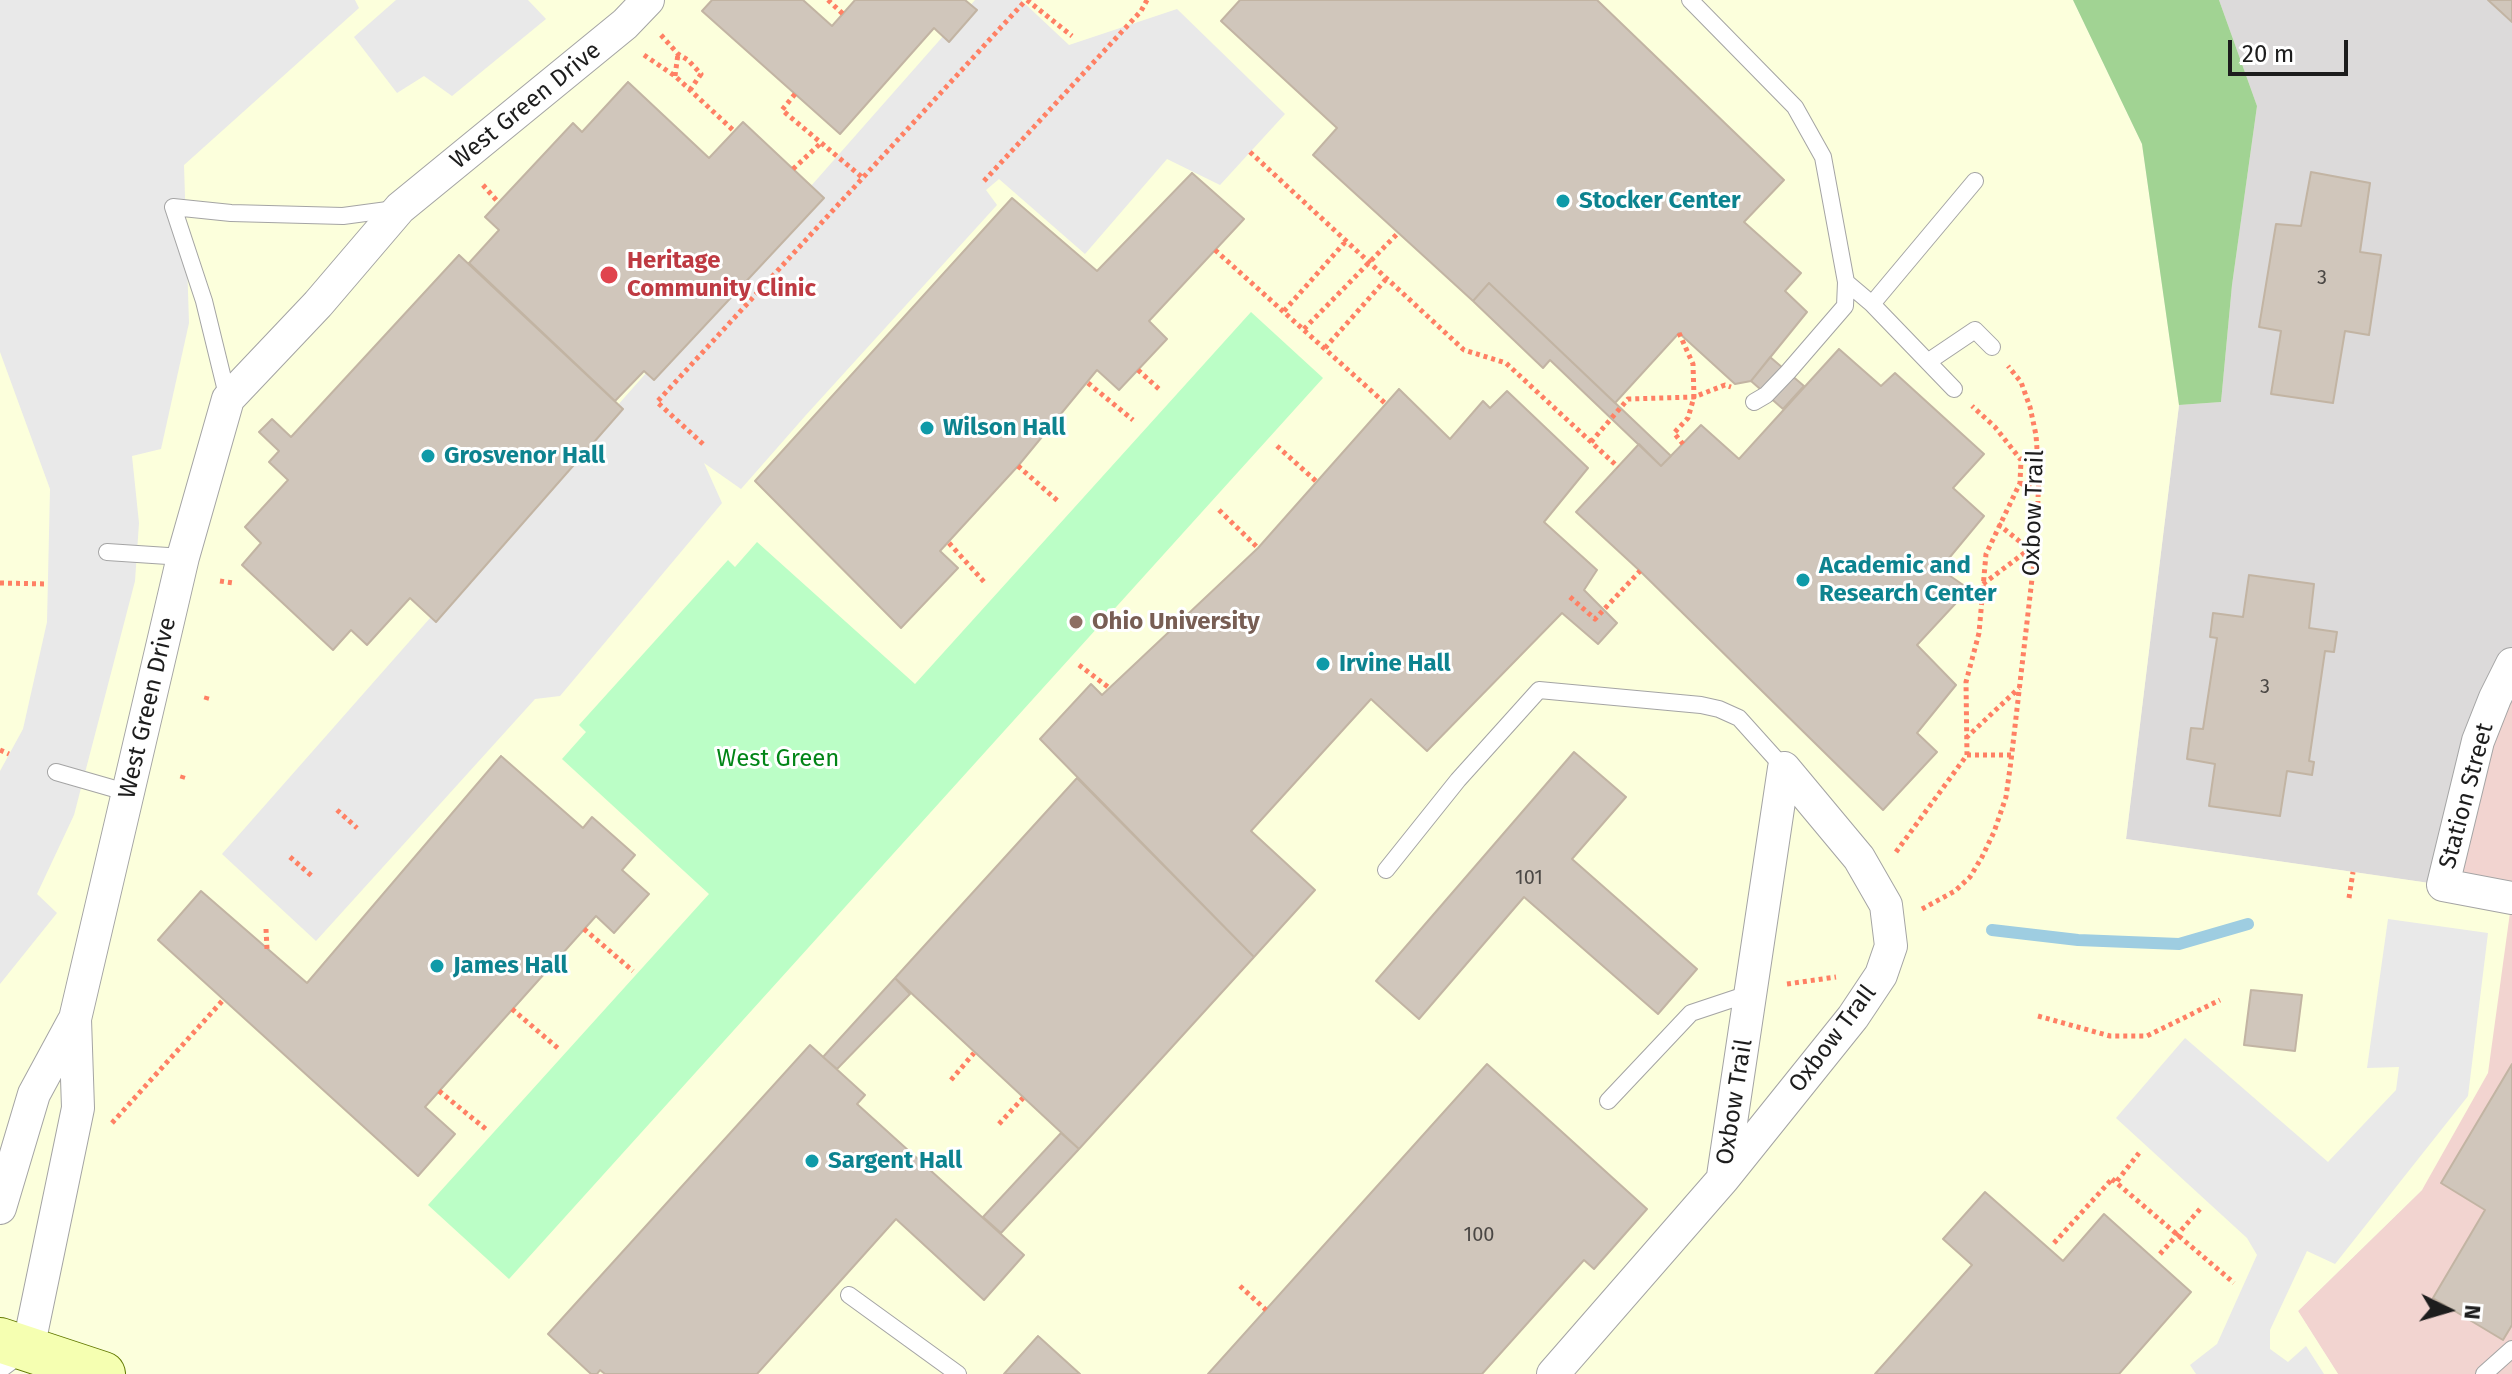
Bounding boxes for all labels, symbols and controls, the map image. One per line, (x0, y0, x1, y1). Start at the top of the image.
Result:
scale bar (2232, 24, 2352, 74)
street label: West Green Drive (445, 36, 607, 176)
text: 20 m (2242, 40, 2294, 68)
place label: Stocker Center (1579, 187, 1741, 215)
marker: Stocker Center (1554, 192, 1572, 210)
place label: Heritage Community Clinic (627, 247, 816, 303)
marker: Heritage Community Clinic (598, 264, 620, 286)
house number: 3 (2317, 266, 2327, 290)
place label: Wilson Hall (943, 414, 1066, 442)
marker: Wilson Hall (918, 419, 936, 437)
place label: Grosvenor Hall (444, 442, 605, 470)
marker: Grosvenor Hall (419, 447, 437, 465)
street label: Oxbow Trail (2017, 449, 2051, 577)
place label: Academic and Research Center (1819, 552, 1997, 608)
marker: Academic and Research Center (1794, 571, 1812, 589)
place label: Ohio University (1092, 608, 1260, 636)
marker: Ohio University (1067, 613, 1085, 631)
street label: West Green Drive (113, 614, 183, 802)
place label: Irvine Hall (1339, 650, 1451, 678)
marker: Irvine Hall (1314, 655, 1332, 673)
house number: 3 (2260, 675, 2270, 699)
street label: Station Street (2434, 720, 2500, 872)
park label: West Green (717, 745, 839, 773)
house number: 101 (1515, 866, 1543, 890)
place label: James Hall (453, 952, 568, 980)
marker: James Hall (428, 957, 446, 975)
street label: Oxbow TraIl (1783, 980, 1883, 1098)
street label: Oxbow Trail (1711, 1037, 1759, 1167)
place label: Sargent Hall (828, 1147, 962, 1175)
marker: Sargent Hall (803, 1152, 821, 1170)
house number: 100 (1464, 1223, 1494, 1247)
north arrow (2408, 1270, 2488, 1350)
text: N (2458, 1304, 2486, 1321)

